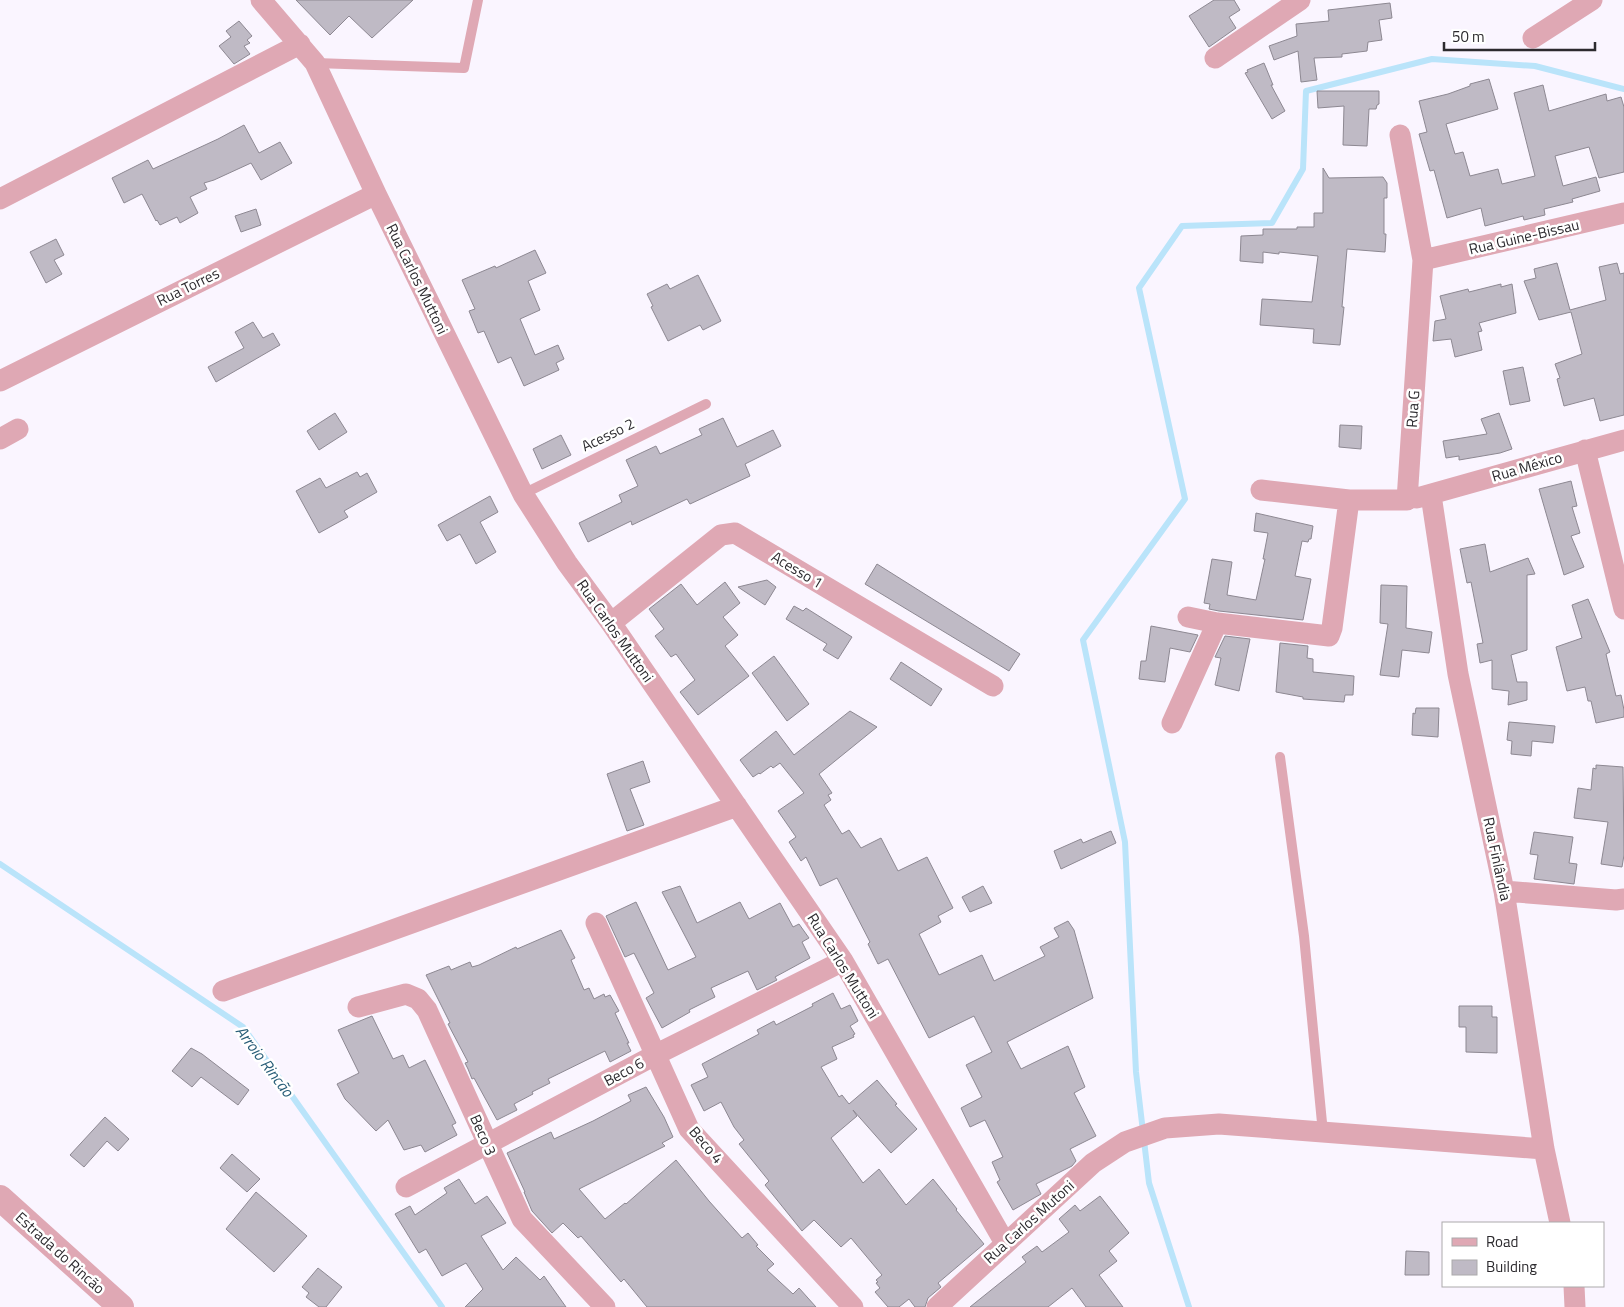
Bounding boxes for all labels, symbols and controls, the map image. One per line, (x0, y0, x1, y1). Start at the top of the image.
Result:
scale bar (1444, 20, 1595, 52)
text: 50 m (1452, 25, 1485, 48)
street label: Rua Guine-Bissau (1466, 213, 1581, 260)
street label: Rua Carlos Muttoni (381, 219, 454, 338)
street label: Rua Torres (153, 261, 223, 312)
street label: Rua G (1400, 390, 1425, 428)
street label: Acesso 2 (577, 412, 638, 457)
street label: Rua México (1489, 445, 1565, 488)
street label: Acesso 1 (767, 545, 827, 594)
street label: Rua Carlos Muttoni (571, 575, 659, 687)
street label: Rua Finlândia (1477, 815, 1518, 903)
street label: Rua Carlos Muttoni (802, 908, 885, 1023)
water label: Arroio Rincão (230, 1020, 301, 1103)
street label: Beco 6 (599, 1051, 648, 1092)
street label: Beco 3 (464, 1111, 503, 1159)
street label: Beco 4 (684, 1121, 729, 1168)
street label: Rua Carlos Mutoni (978, 1174, 1079, 1269)
street label: Estrada do Rincão (10, 1206, 110, 1299)
legend (1442, 1222, 1604, 1287)
text: Road (1486, 1230, 1518, 1253)
text: Building (1486, 1255, 1537, 1278)

